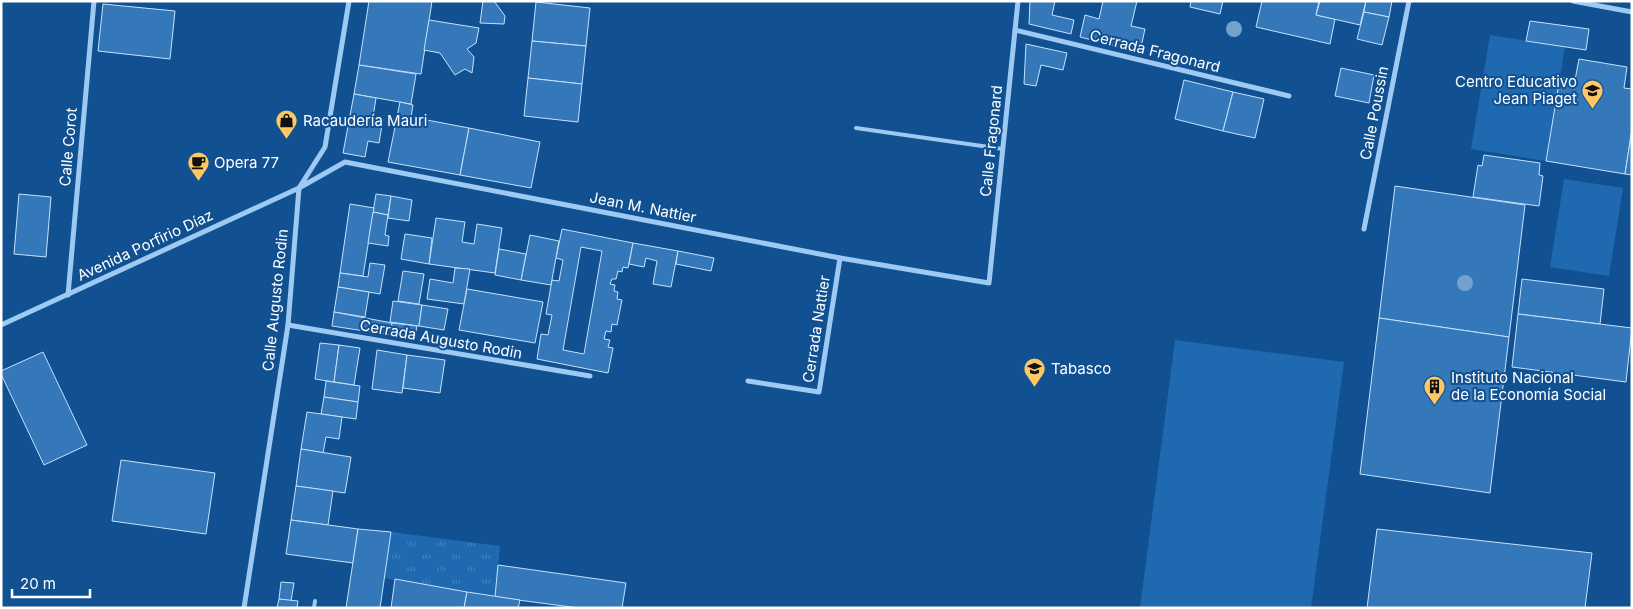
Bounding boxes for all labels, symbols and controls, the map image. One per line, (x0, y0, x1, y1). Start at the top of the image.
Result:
street label: Cerrada Fragonard (1088, 26, 1222, 76)
street label: Calle Poussin (1356, 64, 1392, 162)
place label: Centro Educativo Jean Piaget (1455, 72, 1577, 108)
school or university icon: Centro Educativo Jean Piaget (1581, 78, 1605, 109)
street label: Calle Fragonard (976, 84, 1006, 198)
street label: Calle Corot (55, 107, 81, 187)
shop icon: Racaudería Mauri (275, 108, 299, 139)
place label: Racaudería Mauri (303, 111, 427, 130)
cafe icon: Opera 77 (186, 150, 210, 181)
place label: Opera 77 (214, 153, 279, 172)
street label: Jean M. Nattier (588, 187, 698, 227)
street label: Avenida Porfirio Díaz (74, 205, 216, 285)
street label: Calle Augusto Rodin (258, 228, 292, 372)
street label: Cerrada Nattier (798, 274, 834, 384)
street label: Cerrada Augusto Rodin (358, 315, 524, 363)
school or university icon: Tabasco (1023, 356, 1047, 387)
place label: Tabasco (1051, 359, 1111, 378)
place label: Instituto Nacional de la Economía Social (1451, 368, 1606, 404)
building icon: Instituto Nacional de la Economía Social (1423, 374, 1447, 405)
scale bar (12, 566, 90, 598)
text: 20 m (20, 574, 56, 593)

